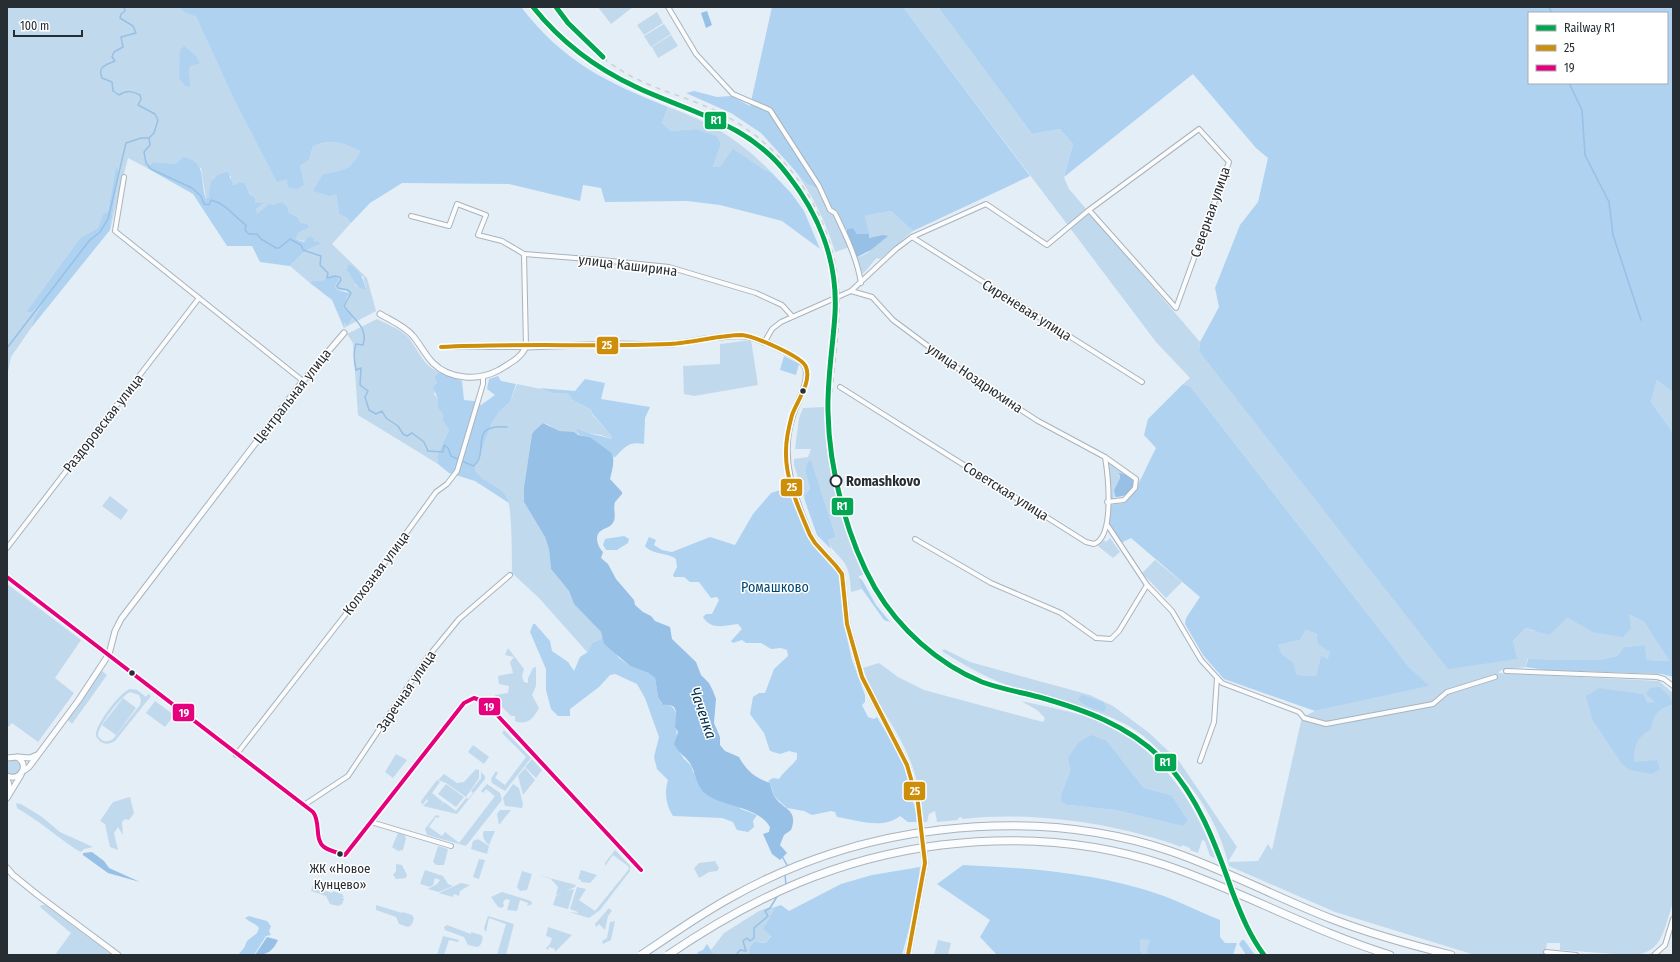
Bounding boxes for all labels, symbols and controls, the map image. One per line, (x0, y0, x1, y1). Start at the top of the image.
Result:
scale bar (14, 12, 82, 38)
legend (1528, 12, 1668, 84)
text: 100 m (20, 19, 49, 33)
text: Railway R1 (1564, 21, 1615, 35)
text: 25 (1564, 41, 1575, 55)
text: 19 (1564, 61, 1575, 75)
line badge: R1 (704, 111, 727, 130)
text: R1 (711, 114, 721, 127)
street label: Северная улица (1187, 164, 1234, 260)
street label: улица Каширина (578, 251, 678, 280)
street label: Сиреневая улица (979, 276, 1075, 345)
line badge: 25 (596, 336, 619, 355)
text: 25 (601, 339, 613, 352)
street label: улица Ноздрюхина (923, 340, 1026, 417)
street label: Центральная улица (250, 345, 335, 447)
street label: Раздоровская улица (60, 371, 147, 476)
unlabelled marker (798, 386, 808, 396)
street label: Советская улица (960, 458, 1052, 525)
place label: Romashkovo (846, 473, 921, 490)
marker: Romashkovo (829, 474, 843, 488)
line badge: 25 (780, 478, 803, 497)
text: 25 (786, 481, 798, 494)
line badge: R1 (831, 497, 854, 516)
text: R1 (837, 500, 847, 513)
street label: Колхозная улица (339, 528, 414, 619)
park label: Ромашково (741, 579, 809, 596)
street label: Заречная улица (373, 647, 440, 735)
unlabelled marker (127, 668, 137, 678)
water label: Чаченка (686, 685, 720, 741)
line badge: 19 (478, 697, 501, 716)
text: 19 (484, 701, 494, 714)
line badge: 19 (172, 703, 195, 722)
text: 19 (179, 707, 189, 720)
line badge: R1 (1154, 753, 1177, 772)
text: R1 (1160, 756, 1170, 769)
line badge: 25 (903, 781, 926, 801)
text: 25 (909, 785, 921, 798)
marker: ЖК «Новое Кунцево» (335, 849, 345, 859)
place label: ЖК «Новое Кунцево» (309, 861, 371, 892)

